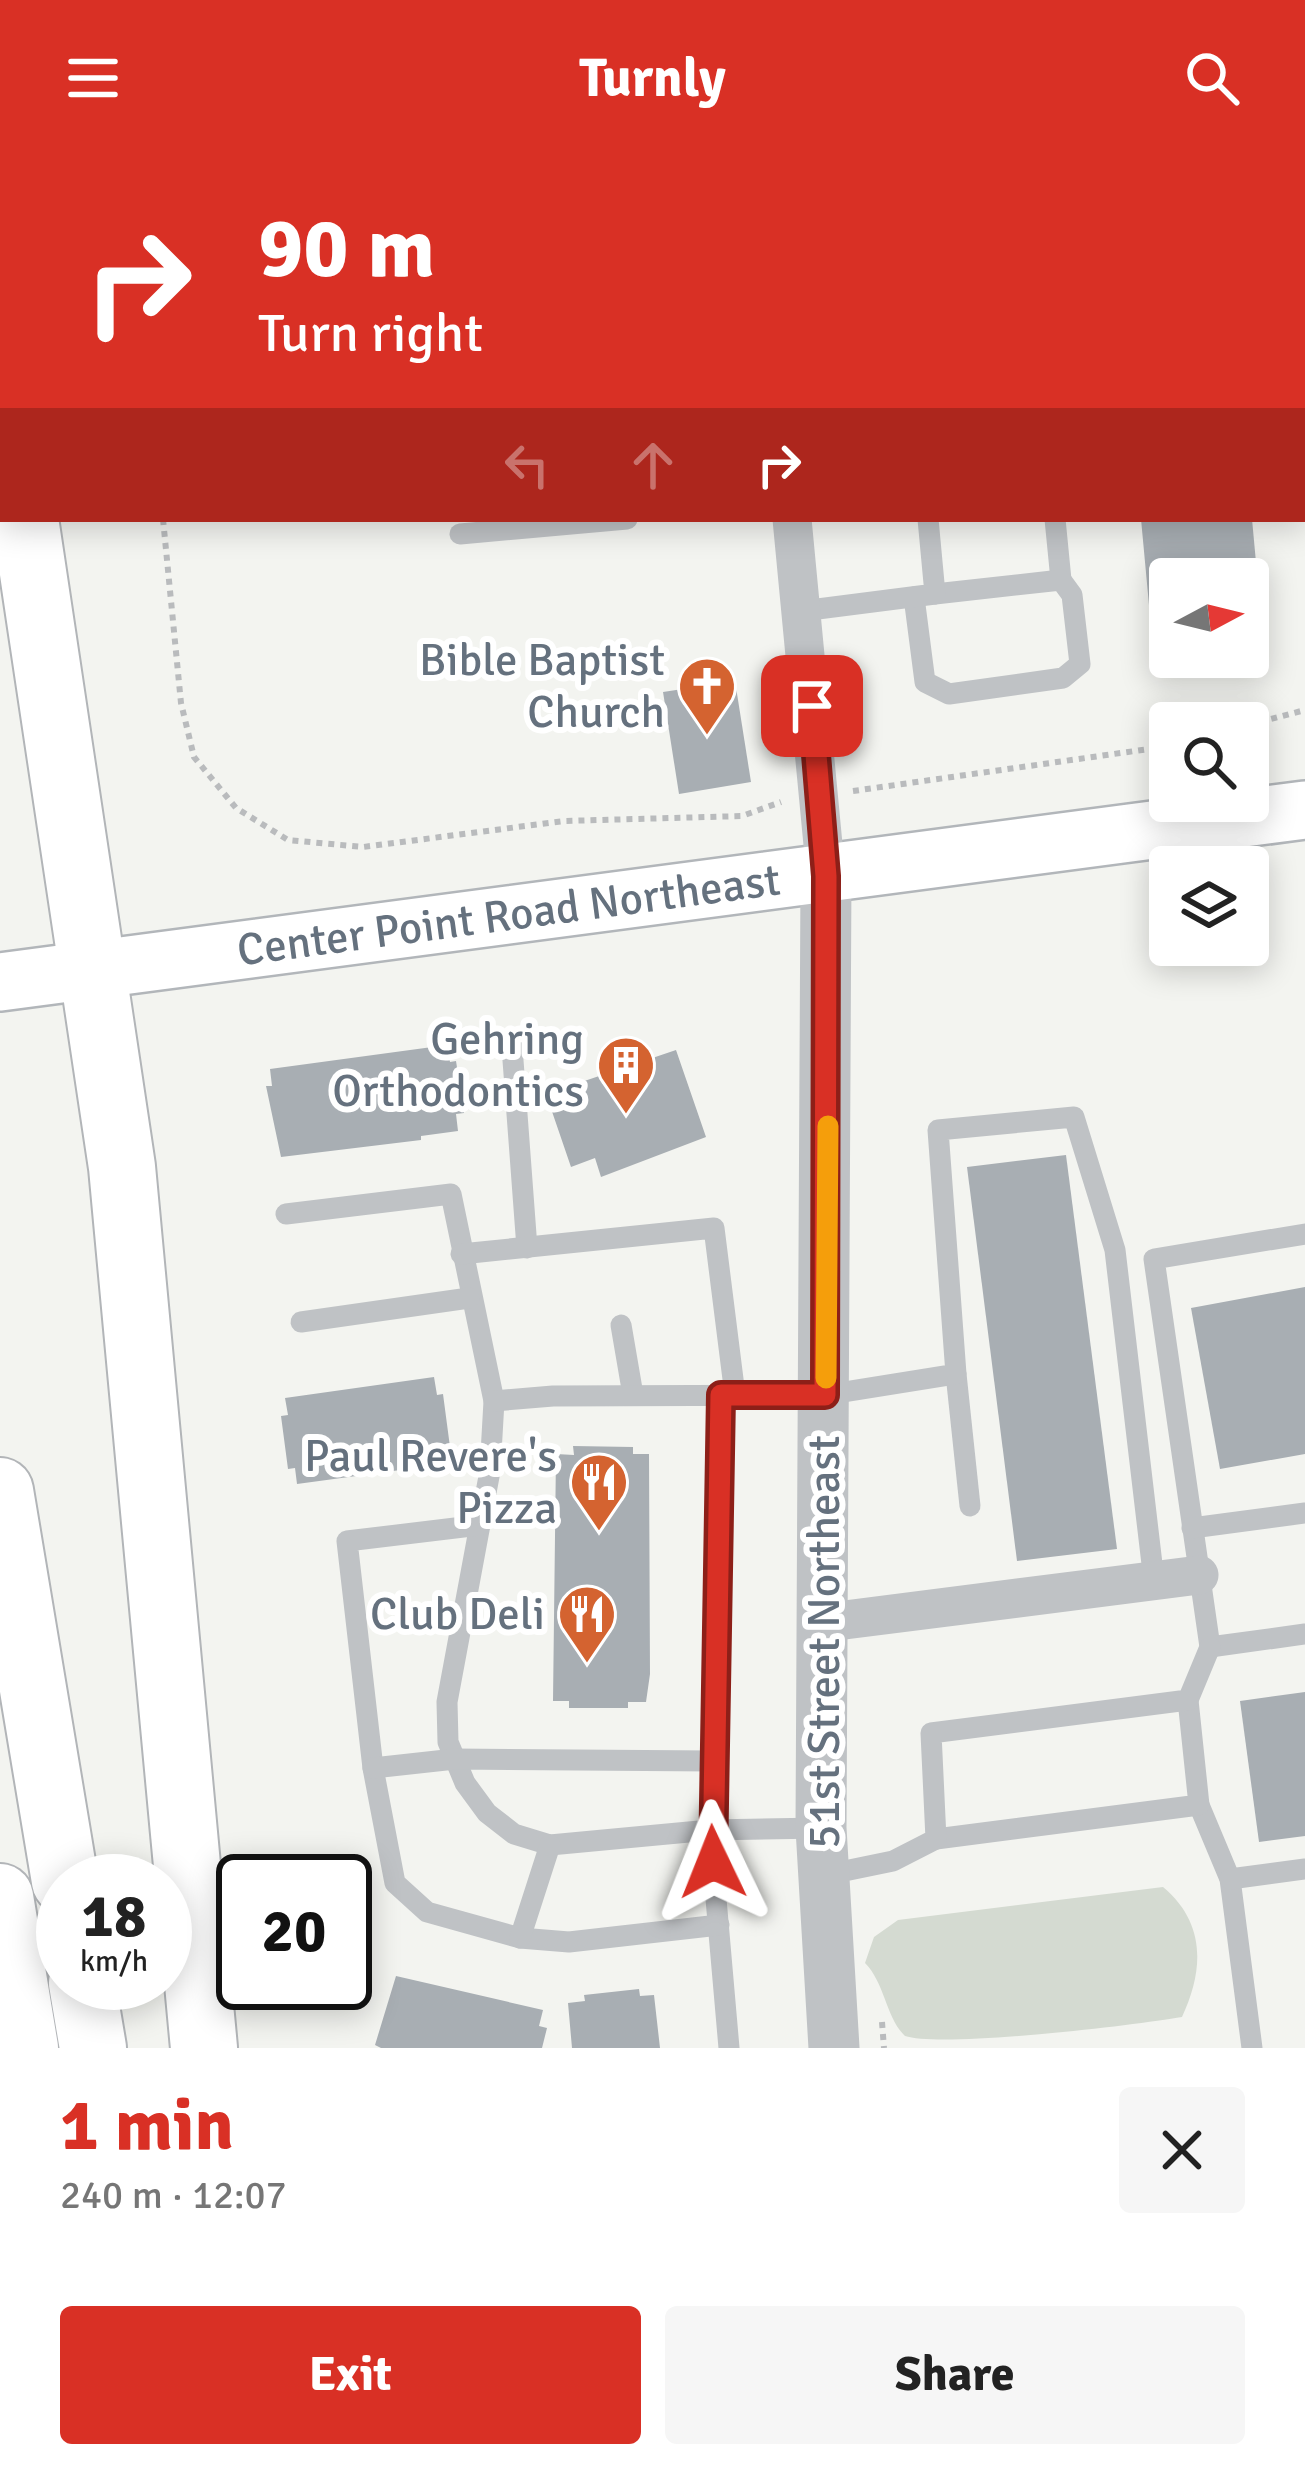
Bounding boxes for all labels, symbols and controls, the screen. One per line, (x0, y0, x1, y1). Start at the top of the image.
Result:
icon: menu (60, 45, 126, 111)
text: Turnly (579, 45, 726, 112)
icon: search (1179, 45, 1245, 111)
text: 90 m (258, 197, 435, 301)
icon: right (60, 204, 216, 360)
text: Turn right (258, 300, 483, 367)
icon: left (494, 432, 560, 498)
icon: ahead (620, 432, 686, 498)
icon: right (746, 432, 812, 498)
north arrow (1149, 558, 1269, 678)
map controls (1149, 558, 1269, 966)
place label: Bible Baptist Church (419, 633, 665, 740)
church icon: Bible Baptist Church (676, 655, 738, 737)
pin (761, 655, 863, 757)
icon: arrive (779, 673, 845, 739)
button: search (1149, 702, 1269, 822)
button: layers (1149, 846, 1269, 966)
street label: Center Point Road Northeast (234, 852, 783, 978)
place label: Gehring Orthodontics (332, 1012, 584, 1119)
building icon: Gehring Orthodontics (595, 1034, 657, 1116)
place label: Paul Revere's Pizza (304, 1429, 557, 1536)
street label: 51st Street Northeast (797, 1435, 852, 1849)
restaurant icon: Paul Revere's Pizza (568, 1451, 630, 1533)
restaurant icon: Club Deli (556, 1583, 618, 1665)
place label: Club Deli (370, 1587, 545, 1642)
position arrow (650, 1799, 776, 1925)
speed limit sign: 20 (216, 1854, 372, 2010)
text: 18 (82, 1880, 146, 1954)
text: km/h (80, 1943, 148, 1980)
text: 1 min (60, 2081, 234, 2170)
button: close (1119, 2087, 1245, 2213)
text: 240 m · 12:07 (60, 2171, 287, 2219)
button: Exit (60, 2306, 641, 2444)
button: Share (665, 2306, 1245, 2444)

